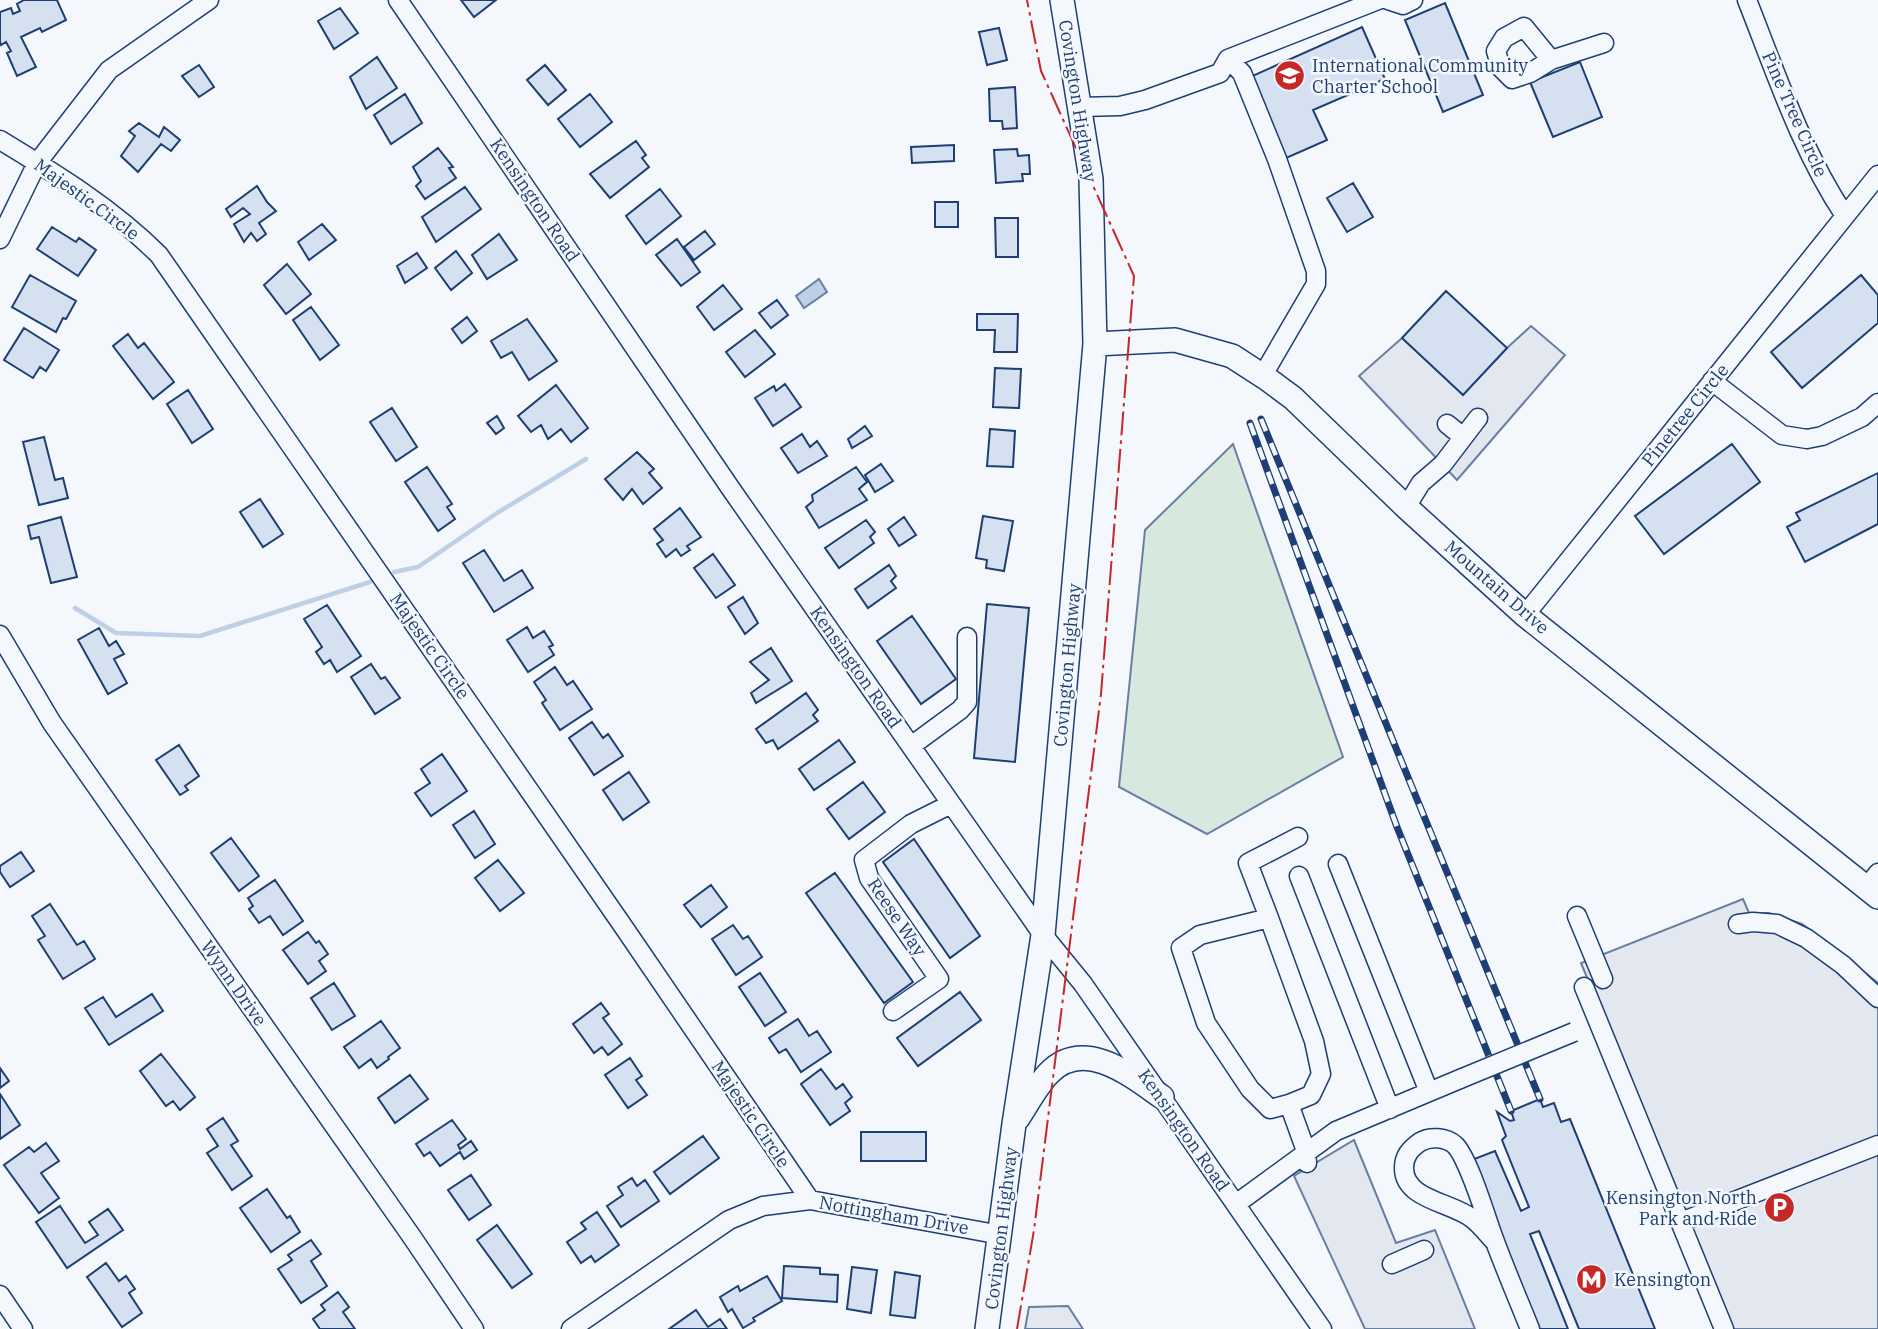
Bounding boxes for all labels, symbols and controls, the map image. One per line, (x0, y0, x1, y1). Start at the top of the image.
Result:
street label: Covington Highway (1054, 18, 1102, 184)
street label: Pine Tree Circle (1757, 48, 1833, 180)
place label: International Community Charter School (1312, 54, 1529, 98)
school or university icon: International Community Charter School (1272, 58, 1306, 92)
street label: Kensington Road (485, 134, 585, 266)
street label: Majestic Circle (30, 153, 144, 245)
street label: Pinetree Circle (1637, 359, 1733, 471)
street label: Mountain Drive (1440, 535, 1554, 639)
street label: Covington Highway (1048, 582, 1086, 748)
street label: Majestic Circle (385, 588, 475, 704)
street label: Kensington Road (805, 601, 907, 733)
street label: Reese Way (862, 874, 932, 961)
street label: Wynn Drive (196, 936, 272, 1030)
street label: Majestic Circle (707, 1056, 795, 1172)
street label: Kensington Road (1133, 1064, 1235, 1196)
street label: Covington Highway (980, 1145, 1022, 1311)
place label: Kensington North Park and Ride (1606, 1186, 1757, 1230)
parking icon: Kensington North Park and Ride (1763, 1190, 1797, 1224)
street label: Nottingham Drive (817, 1191, 971, 1239)
metro station icon: Kensington (1574, 1262, 1608, 1296)
place label: Kensington (1614, 1268, 1711, 1291)

